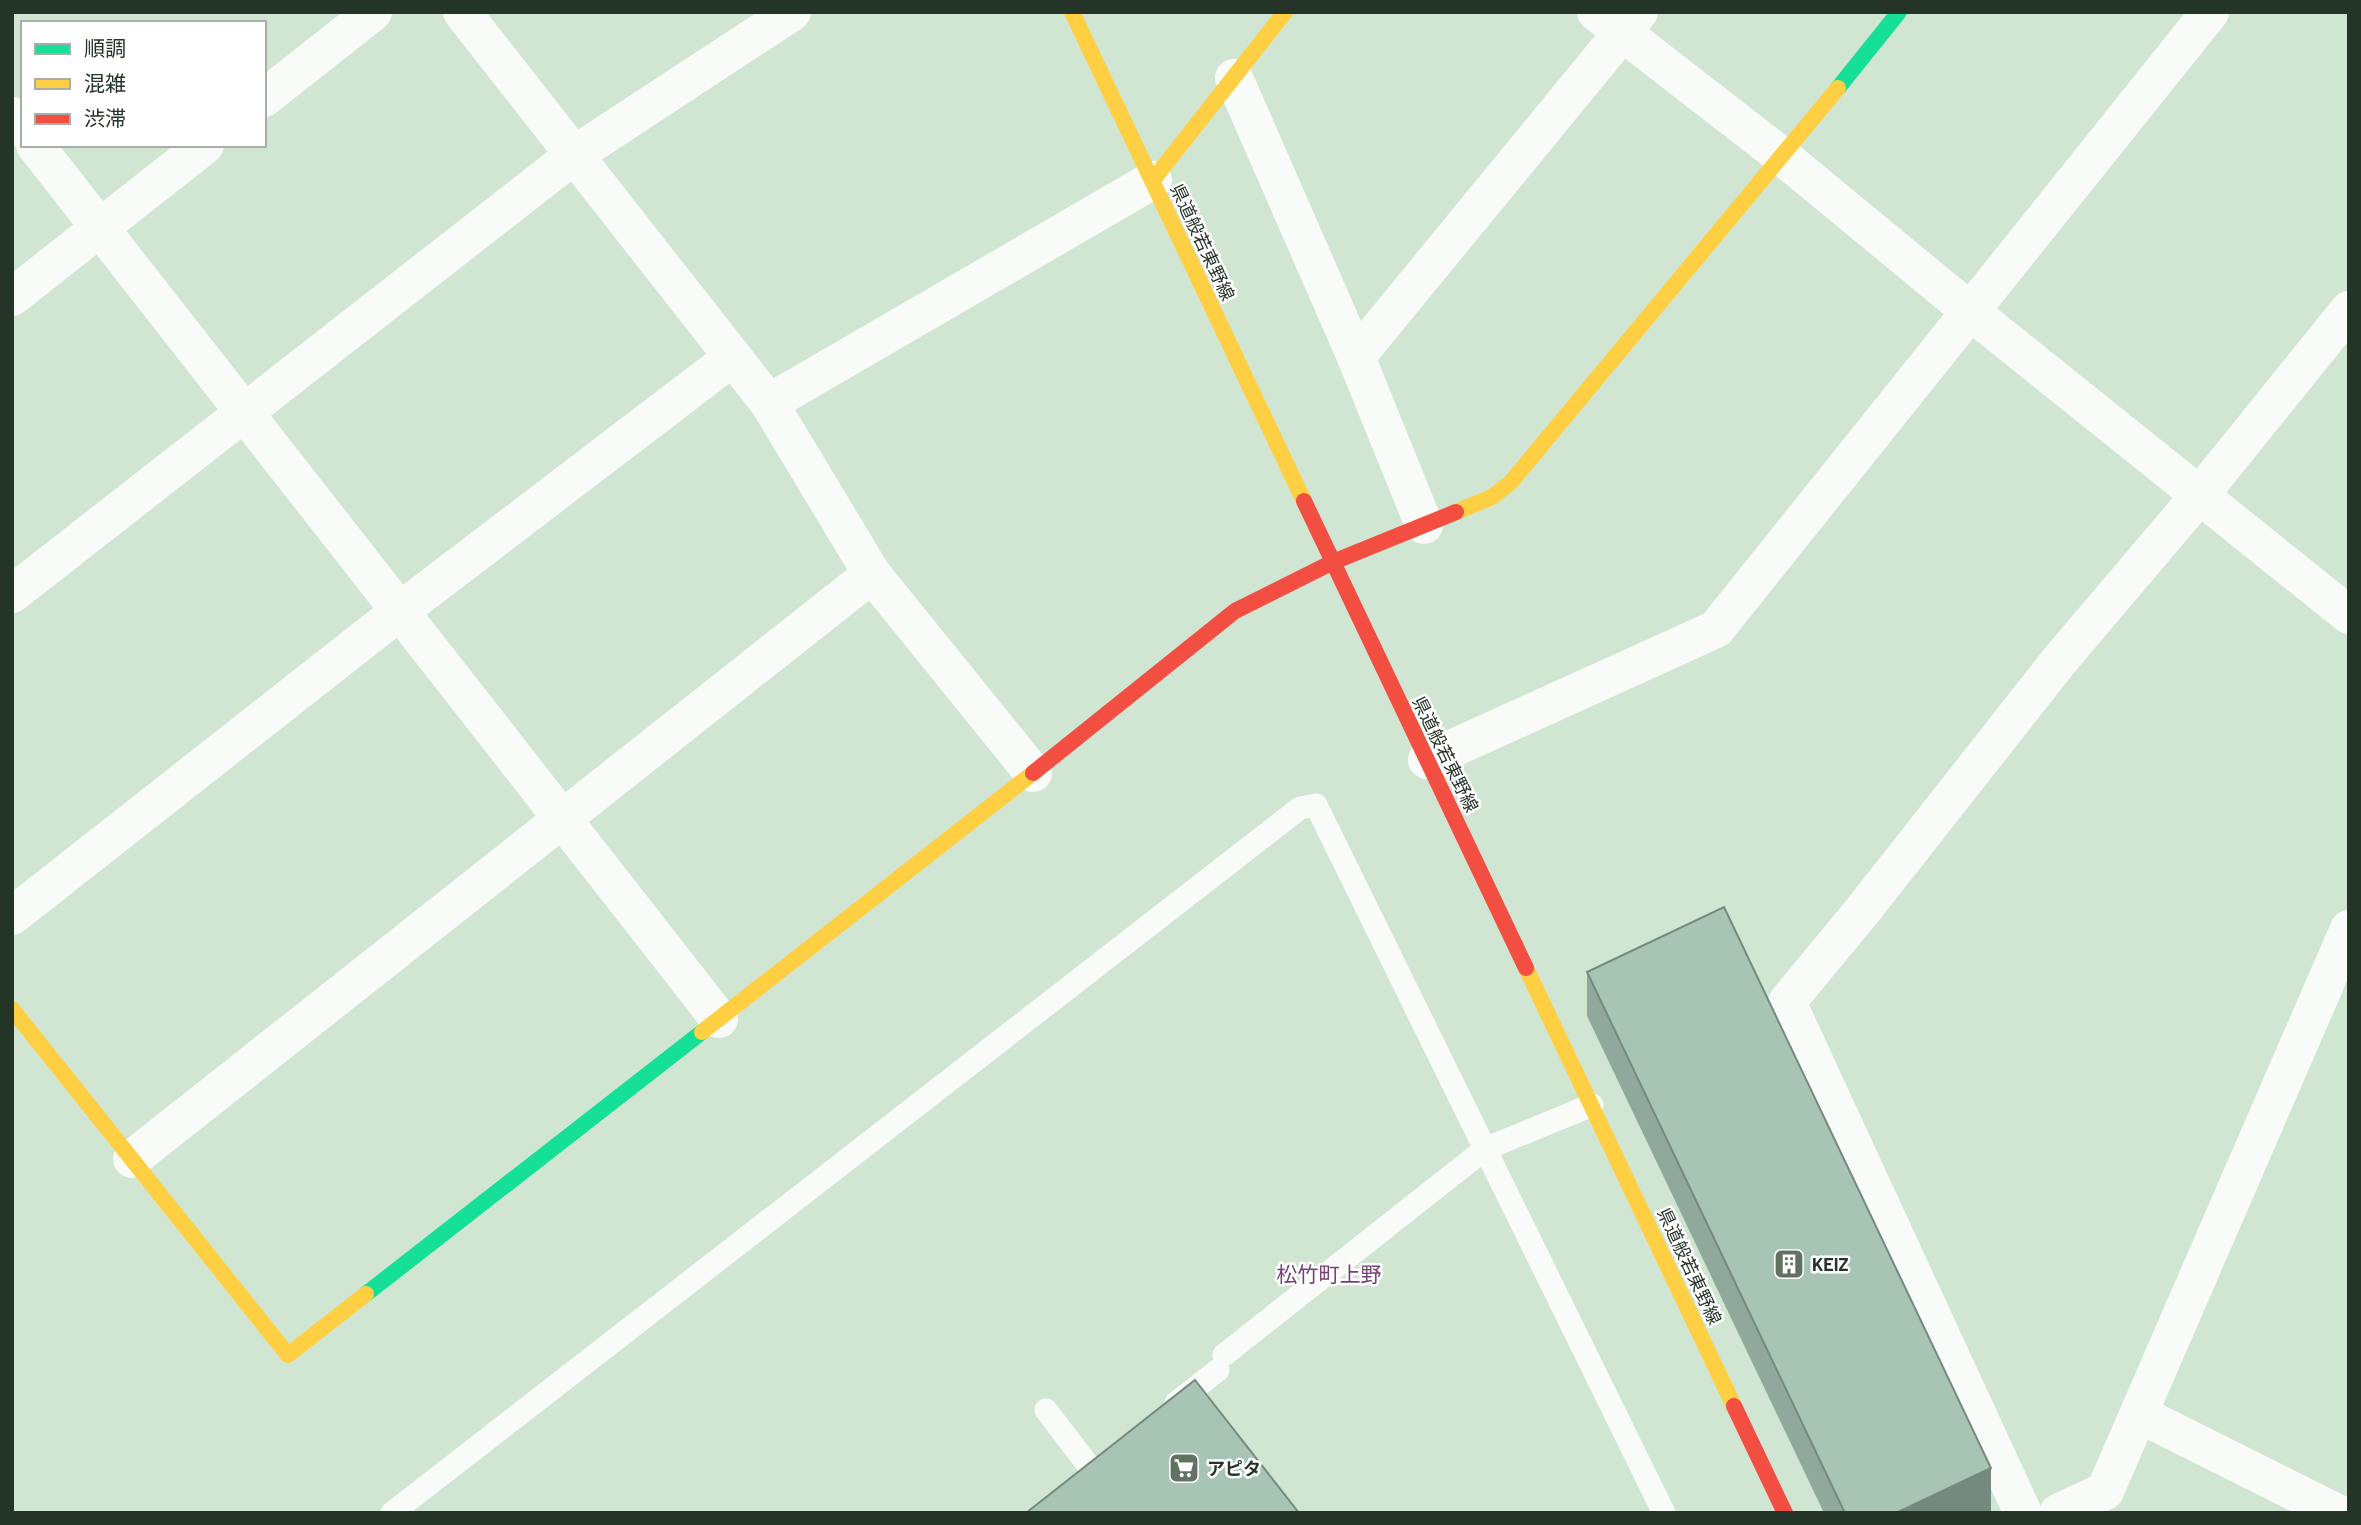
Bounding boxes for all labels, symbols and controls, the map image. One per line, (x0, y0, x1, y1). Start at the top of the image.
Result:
legend (21, 21, 266, 147)
text: 順調 (84, 35, 126, 60)
text: 混雑 (84, 70, 126, 95)
text: 渋滞 (84, 105, 126, 130)
street label: 県道般若東野線 (1166, 180, 1240, 304)
street label: 県道般若東野線 (1408, 693, 1484, 815)
street label: 県道般若東野線 (1653, 1204, 1727, 1328)
building icon: KEIZ (1772, 1247, 1806, 1281)
place label: KEIZ (1812, 1253, 1849, 1275)
district label: 松竹町上野 (1277, 1261, 1382, 1286)
supermarket icon: アピタ (1167, 1451, 1201, 1485)
place label: アピタ (1207, 1457, 1261, 1479)

